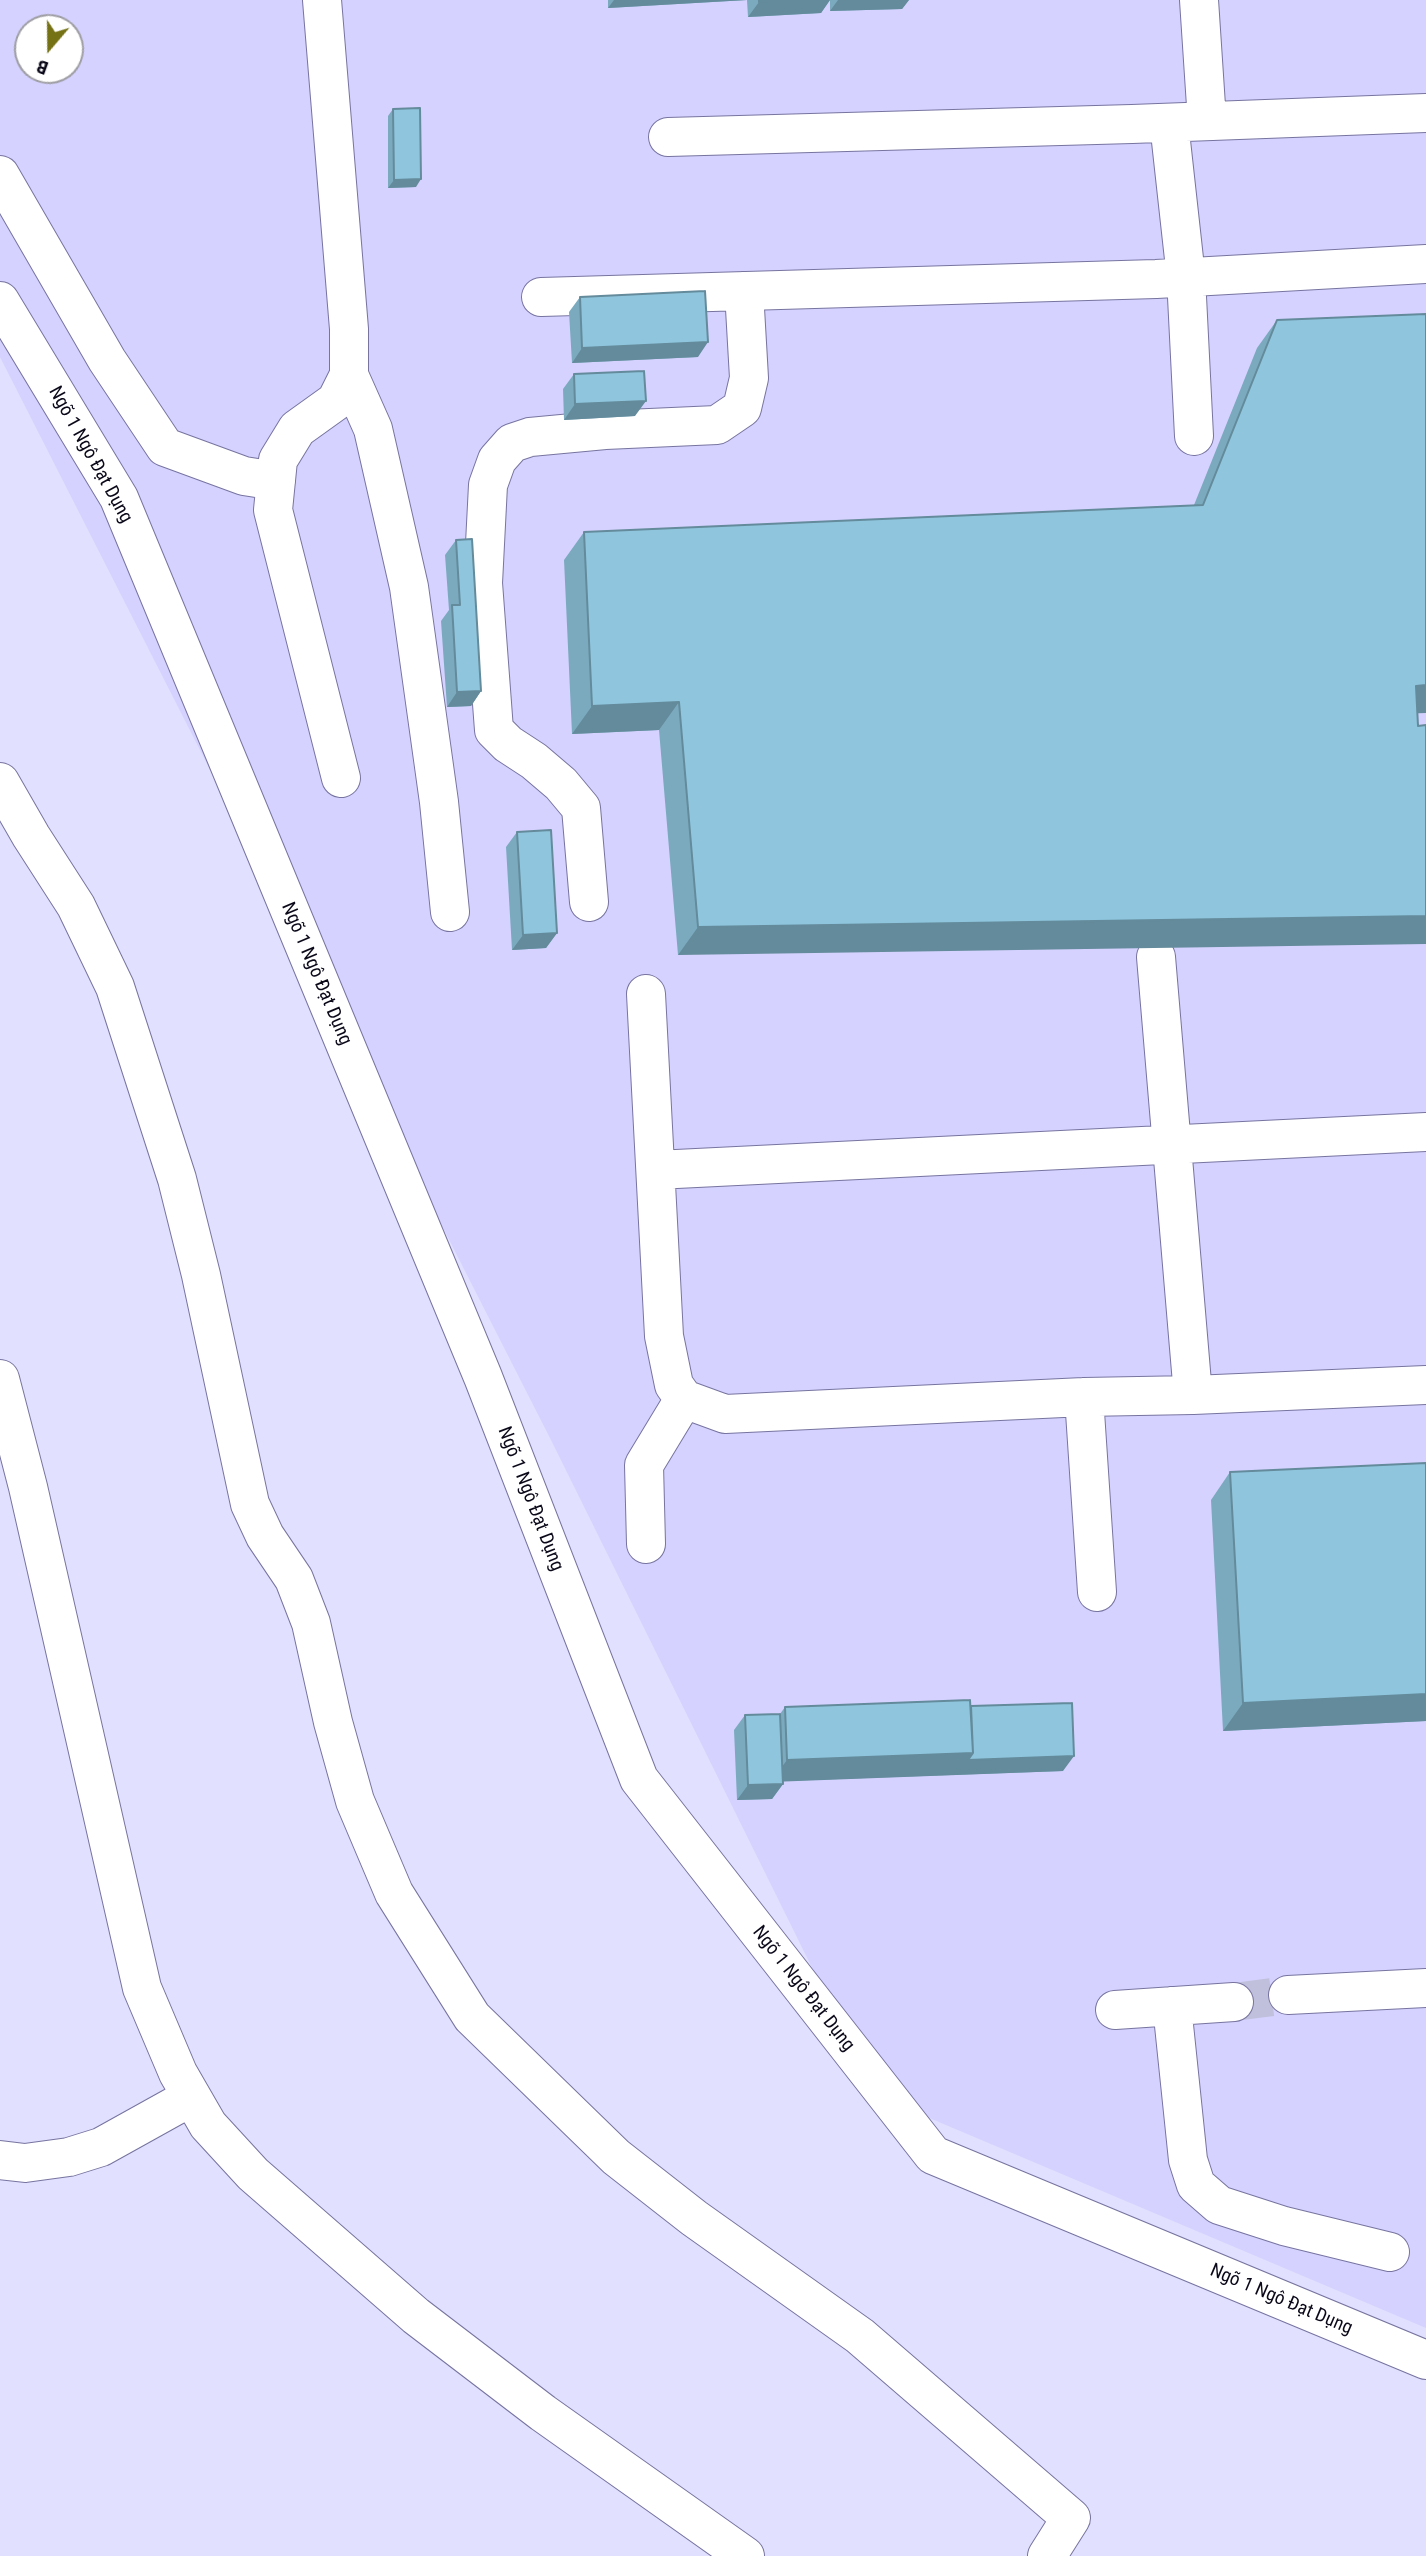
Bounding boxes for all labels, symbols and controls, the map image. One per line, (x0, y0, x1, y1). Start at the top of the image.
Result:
north arrow (14, 14, 84, 84)
text: B (33, 55, 51, 80)
street label: Ngõ 1 Ngô Đạt Dụng (43, 383, 137, 527)
street label: Ngõ 1 Ngô Đạt Dụng (276, 899, 356, 1049)
street label: Ngõ 1 Ngô Đạt Dụng (492, 1424, 568, 1574)
street label: Ngõ 1 Ngô Đạt Dụng (747, 1922, 859, 2056)
street label: Ngõ 1 Ngô Đạt Dụng (1206, 2260, 1356, 2340)

